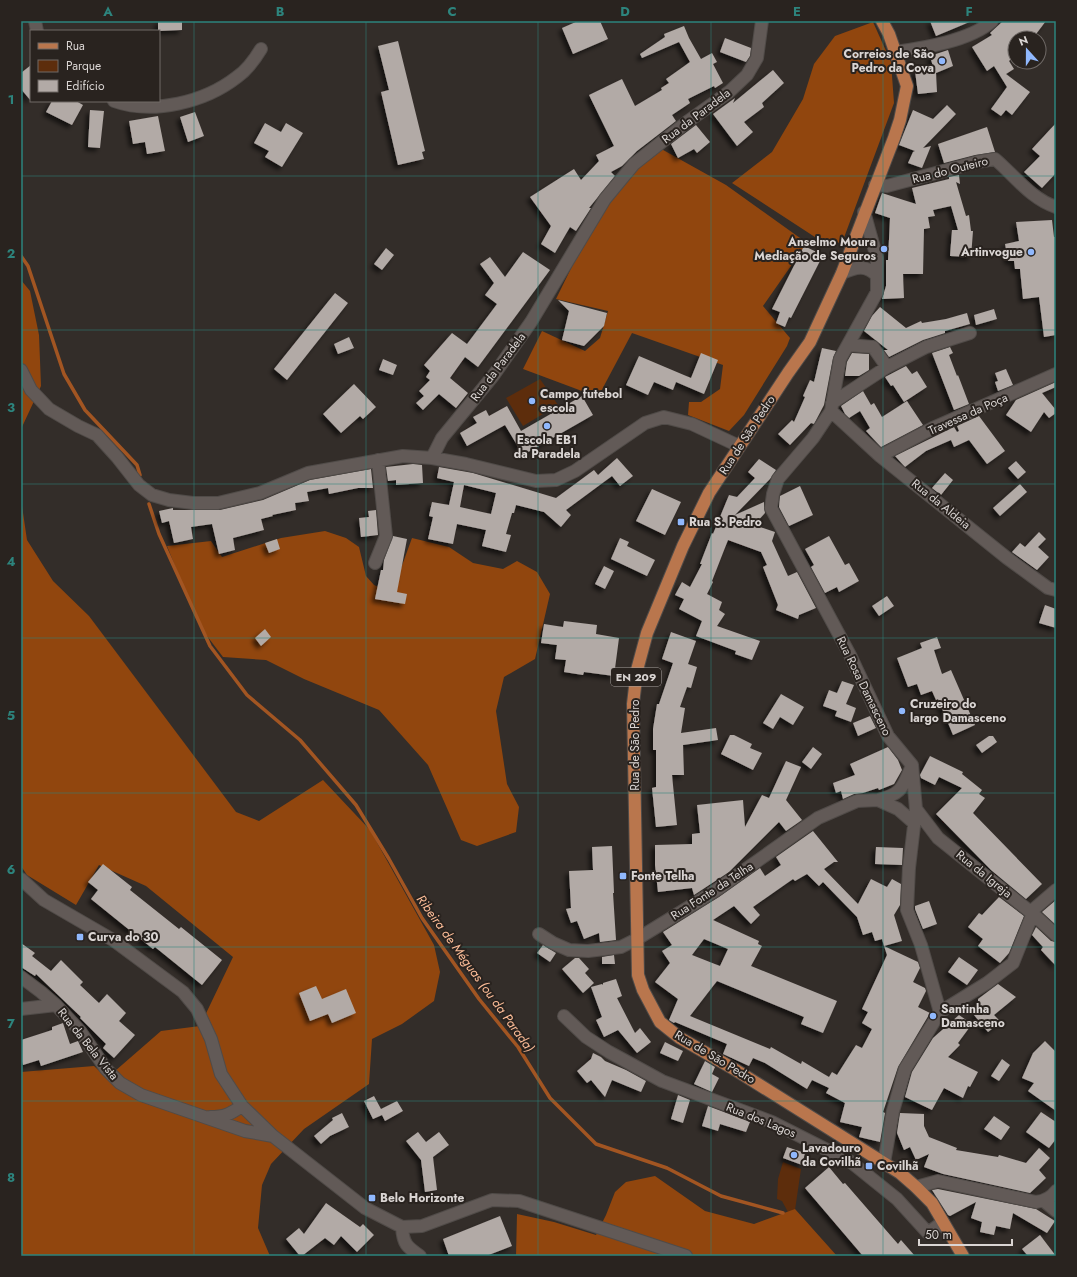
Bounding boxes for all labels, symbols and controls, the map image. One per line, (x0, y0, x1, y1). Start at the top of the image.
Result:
text: A (102, 2, 113, 21)
text: B (276, 2, 285, 21)
text: C (447, 2, 457, 21)
text: D (620, 2, 630, 21)
text: E (793, 2, 801, 21)
text: F (965, 2, 973, 21)
legend (30, 30, 160, 102)
north arrow (1007, 30, 1047, 70)
text: N (1016, 32, 1030, 50)
text: Rua (66, 37, 85, 55)
place label: Correios de São Pedro da Cova (843, 45, 934, 77)
marker: Correios de São Pedro da Cova (937, 56, 947, 66)
text: Parque (66, 57, 101, 75)
text: Edifício (66, 77, 105, 95)
street label: Rua da Paradela (658, 84, 734, 148)
text: 1 (8, 90, 14, 109)
street label: Rua do Outeiro (910, 152, 990, 188)
place label: Anselmo Moura Mediação de Seguros (754, 233, 877, 265)
place label: Artinvogue (960, 243, 1023, 261)
text: 2 (7, 244, 15, 263)
marker: Anselmo Moura Mediação de Seguros (879, 244, 889, 254)
marker: Artinvogue (1026, 247, 1036, 257)
street label: Rua da Paradela (466, 329, 530, 405)
place label: Campo futebol escola (540, 385, 622, 417)
street label: Travessa da Poça (925, 388, 1011, 440)
street label: Rua de São Pedro (715, 391, 780, 478)
marker: Campo futebol escola (527, 396, 537, 406)
text: 3 (7, 398, 15, 417)
marker: Escola EB1 da Paradela (542, 421, 552, 431)
place label: Escola EB1 da Paradela (514, 431, 580, 463)
street label: Rua da Aldeia (908, 475, 975, 534)
place label: Rua S. Pedro (689, 513, 762, 531)
marker: Rua S. Pedro (676, 517, 686, 527)
text: 4 (6, 552, 16, 571)
street label: Rua Rosa Damasceno (832, 633, 896, 739)
road number: EN 209 (611, 668, 661, 686)
place label: Cruzeiro do largo Damasceno (910, 695, 1006, 727)
street label: Rua de São Pedro (626, 699, 644, 791)
text: 5 (7, 706, 15, 725)
marker: Cruzeiro do largo Damasceno (897, 706, 907, 716)
street label: Rua da Igreja (952, 846, 1016, 902)
street label: Rua Fonte da Telha (667, 857, 757, 924)
text: 6 (7, 860, 16, 879)
place label: Fonte Telha (631, 867, 695, 885)
marker: Fonte Telha (618, 871, 628, 881)
water label: Ribeira de Méguas (ou da Parada) (412, 891, 539, 1056)
place label: Curva do 30 (88, 928, 159, 946)
marker: Curva do 30 (75, 932, 85, 942)
place label: Santinha Damasceno (941, 1000, 1005, 1032)
street label: Rua da Bela Vista (53, 1004, 123, 1084)
marker: Santinha Damasceno (928, 1011, 938, 1021)
text: 7 (7, 1014, 15, 1033)
street label: Rua de São Pedro (671, 1026, 759, 1088)
street label: Rua dos Lagos (723, 1098, 799, 1142)
place label: Lavadouro da Covilhã (802, 1139, 861, 1171)
marker: Lavadouro da Covilhã (789, 1150, 799, 1160)
place label: Covilhã (877, 1157, 919, 1175)
marker: Covilhã (864, 1161, 874, 1171)
text: 8 (7, 1168, 15, 1187)
place label: Belo Horizonte (380, 1189, 464, 1207)
marker: Belo Horizonte (367, 1193, 377, 1203)
scale bar (919, 1221, 1012, 1247)
text: 50 m (925, 1226, 952, 1244)

